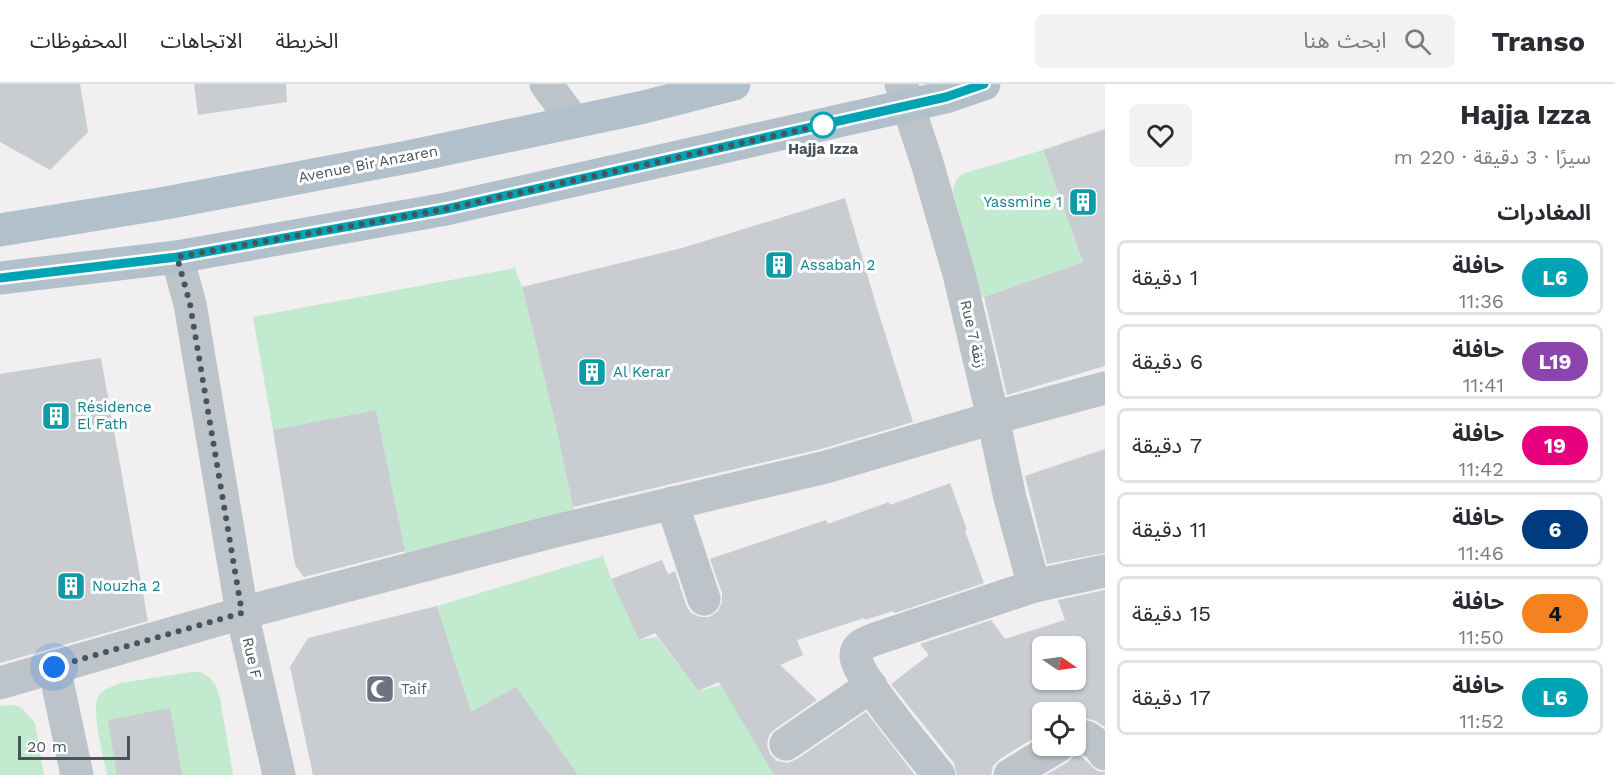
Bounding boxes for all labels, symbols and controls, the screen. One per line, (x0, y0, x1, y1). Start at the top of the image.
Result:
search box (1035, 14, 1455, 68)
icon: search (1401, 25, 1434, 58)
text: Transo (1491, 25, 1585, 58)
text: المحفوظات (30, 28, 127, 53)
text: الاتجاهات (160, 28, 242, 53)
text: الخريطة (275, 28, 338, 53)
text: ابحث هنا (1303, 28, 1386, 53)
text: Hajja Izza (1460, 98, 1591, 131)
button: heart (1129, 104, 1192, 167)
marker: Hajja Izza (810, 112, 836, 138)
place label: Hajja Izza (788, 140, 858, 158)
street label: Avenue Bir Anzaren (297, 142, 439, 186)
text: سيرًا · 3 دقيقة · 220 m (1394, 145, 1591, 169)
building icon: Yassmine 1 (1067, 186, 1099, 218)
place label: Yassmine 1 (984, 193, 1062, 211)
text: المغادرات (1497, 200, 1591, 225)
building icon: Assabah 2 (763, 249, 795, 281)
text: حافلة (1452, 253, 1504, 278)
place label: Assabah 2 (800, 256, 875, 274)
text: 1 دقيقة (1132, 265, 1198, 290)
text: L6 (1542, 265, 1568, 290)
text: 11:36 (1459, 289, 1504, 313)
street label: Rue 7 زنقة (956, 298, 990, 370)
text: حافلة (1452, 337, 1504, 362)
text: 6 دقيقة (1132, 349, 1203, 374)
text: L19 (1538, 349, 1572, 374)
building icon: Al Kerar (576, 356, 608, 388)
place label: Al Kerar (613, 363, 670, 381)
text: 11:41 (1463, 373, 1504, 397)
place label: Résidence El Fath (77, 398, 152, 433)
building icon: Résidence El Fath (40, 400, 72, 432)
text: حافلة (1452, 421, 1504, 446)
text: 7 دقيقة (1132, 433, 1202, 458)
text: 19 (1544, 433, 1566, 458)
text: 11:42 (1459, 457, 1504, 481)
text: حافلة (1452, 505, 1504, 530)
text: 11 دقيقة (1132, 517, 1207, 542)
text: 6 (1549, 517, 1561, 542)
text: 11:46 (1458, 541, 1504, 565)
building icon: Nouzha 2 (55, 570, 87, 602)
place label: Nouzha 2 (92, 577, 160, 595)
text: حافلة (1452, 589, 1504, 614)
text: 15 دقيقة (1132, 601, 1211, 626)
text: 4 (1548, 601, 1562, 626)
text: 11:50 (1458, 625, 1504, 649)
street label: Rue F (239, 636, 265, 680)
north arrow (1032, 636, 1086, 690)
map controls (1032, 636, 1086, 756)
your location (39, 652, 69, 682)
mosque icon: Taif (364, 673, 396, 705)
text: حافلة (1452, 673, 1504, 698)
place label: Taif (401, 680, 427, 698)
text: 17 دقيقة (1132, 685, 1211, 710)
text: L6 (1542, 685, 1568, 710)
button: locate (1032, 702, 1086, 756)
text: 11:52 (1459, 709, 1504, 733)
scale bar (18, 733, 130, 760)
text: 20 m (27, 737, 67, 756)

